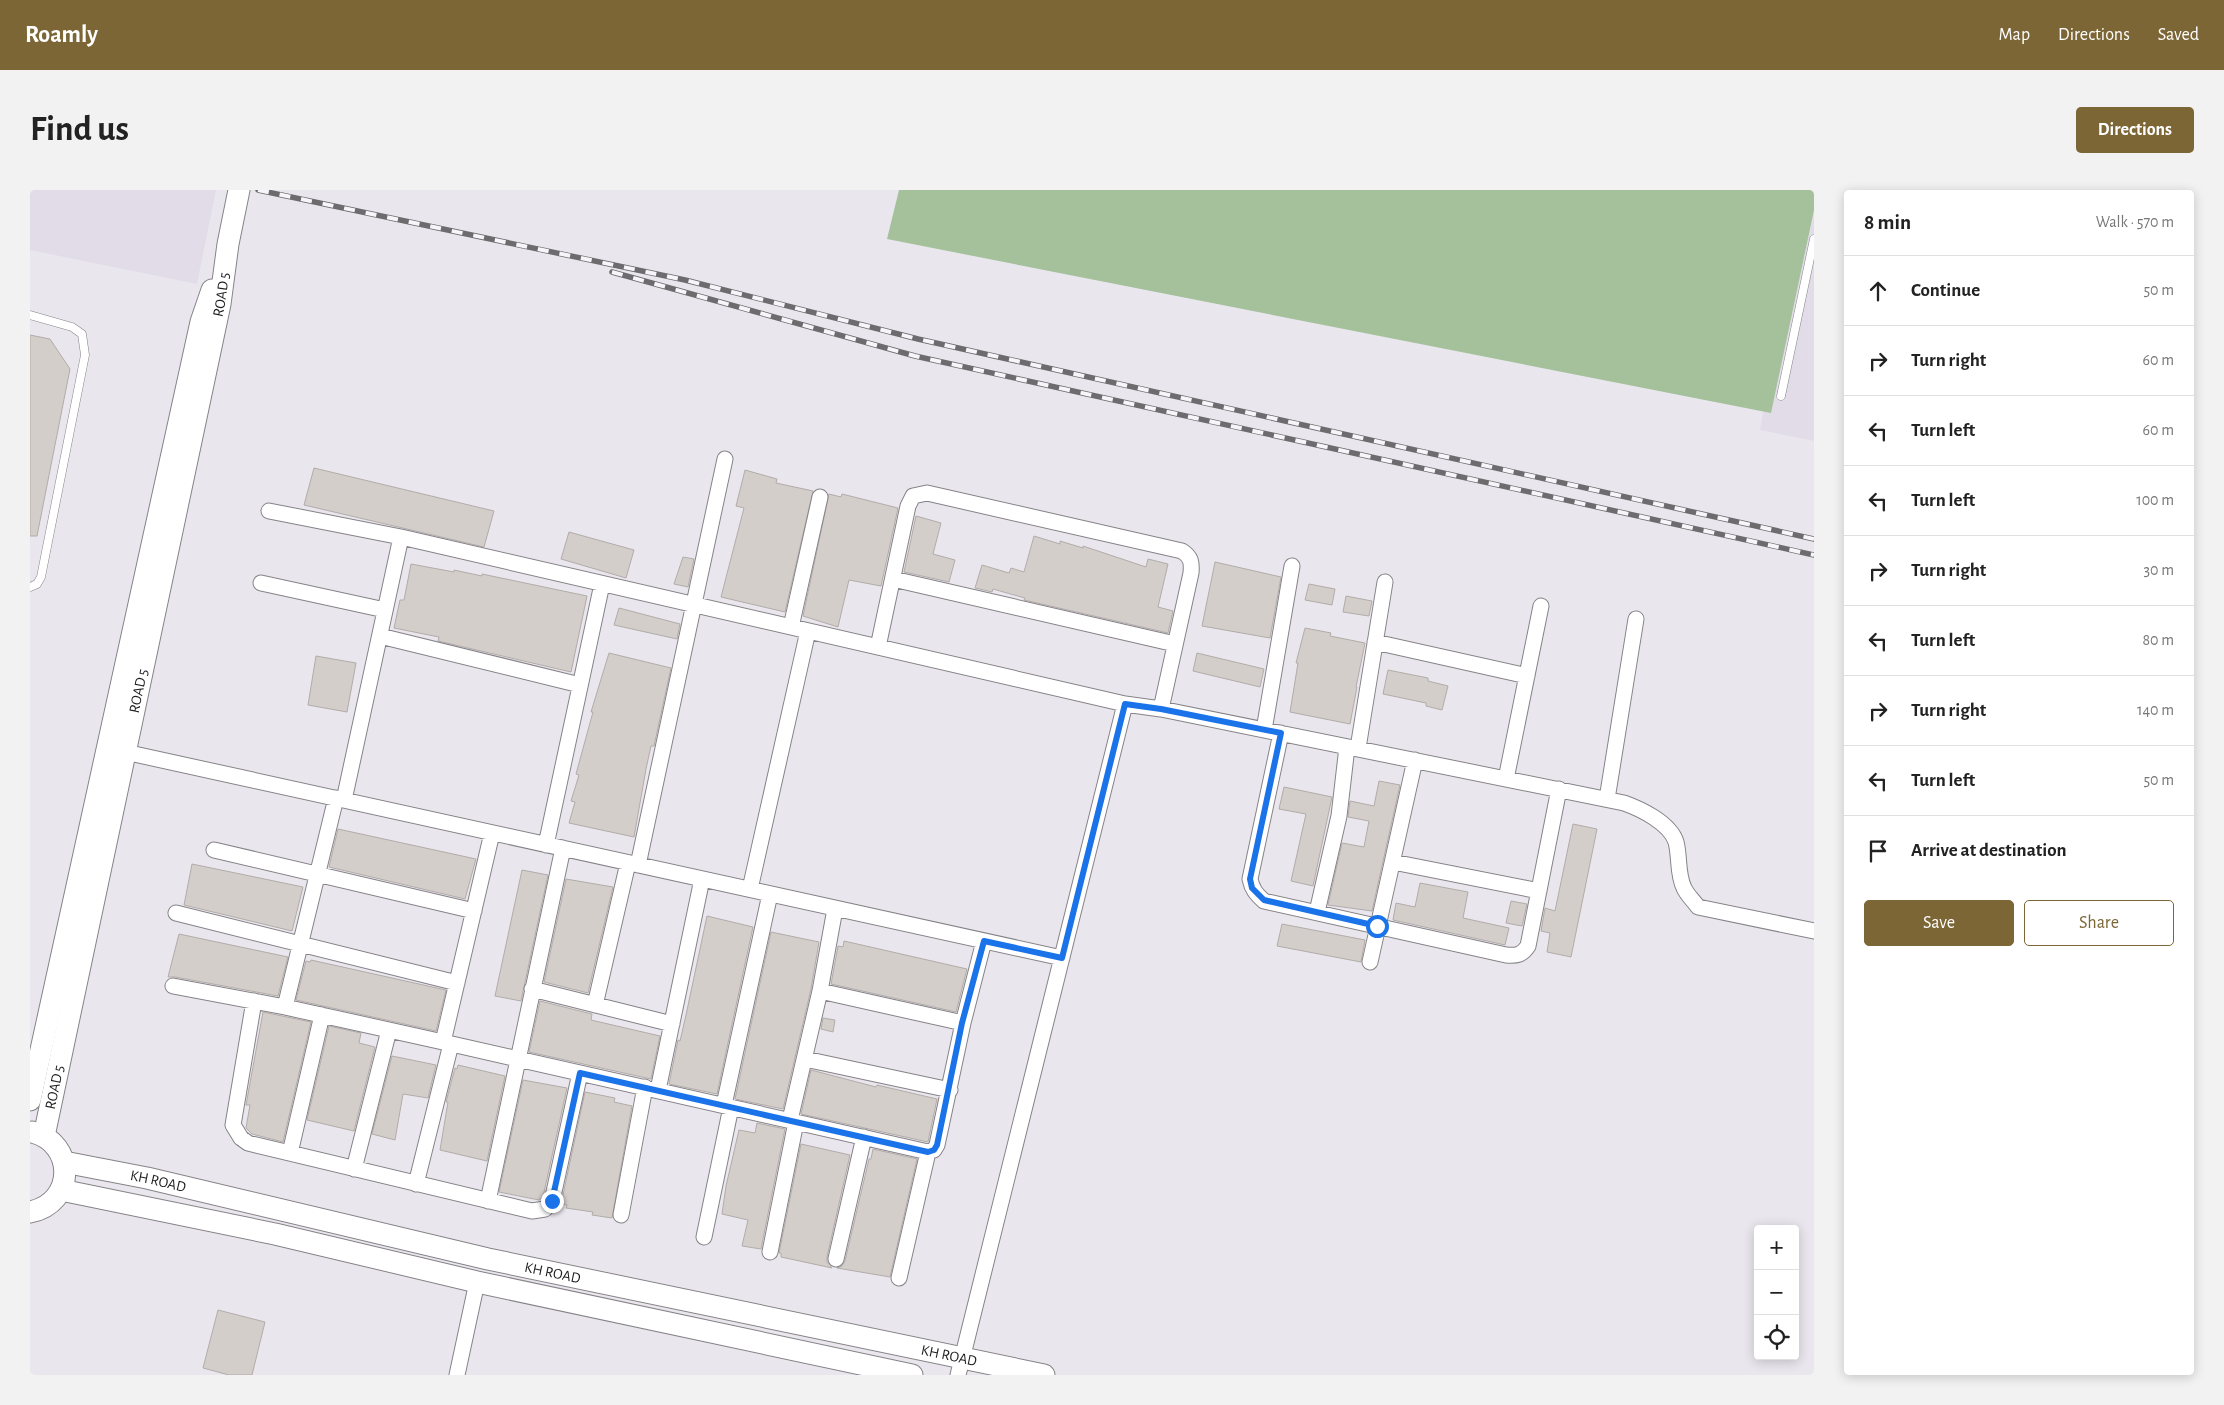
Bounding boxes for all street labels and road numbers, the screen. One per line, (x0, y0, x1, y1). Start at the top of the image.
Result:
street label: ROAD 5 (211, 271, 232, 318)
street label: ROAD 5 (127, 668, 151, 714)
street label: ROAD 5 (43, 1064, 67, 1111)
street label: KH ROAD (129, 1168, 188, 1195)
street label: KH ROAD (523, 1260, 582, 1286)
street label: KH ROAD (920, 1343, 979, 1369)

